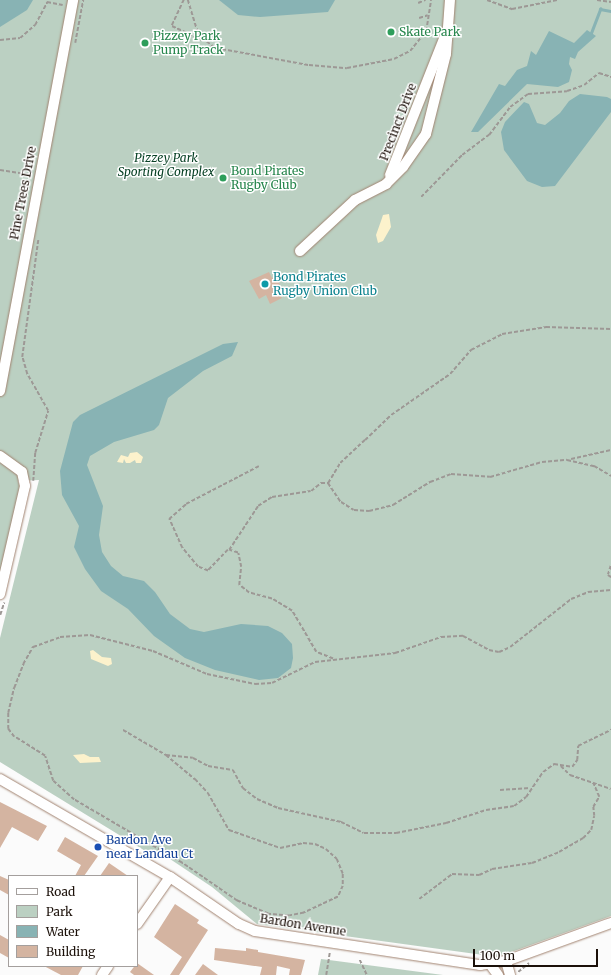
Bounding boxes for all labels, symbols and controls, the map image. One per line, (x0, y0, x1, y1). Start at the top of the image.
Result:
place label: Skate Park (399, 25, 460, 39)
marker: Skate Park (386, 27, 396, 37)
place label: Pizzey Park Pump Track (153, 29, 224, 57)
marker: Pizzey Park Pump Track (140, 38, 150, 48)
street label: Precinct Drive (377, 81, 419, 163)
street label: Pine Trees Drive (7, 145, 39, 241)
park label: Pizzey Park Sporting Complex (118, 151, 214, 179)
place label: Bond Pirates Rugby Club (231, 164, 304, 192)
marker: Bond Pirates Rugby Club (218, 173, 228, 183)
place label: Bond Pirates Rugby Union Club (273, 270, 377, 298)
marker: Bond Pirates Rugby Union Club (260, 279, 270, 289)
place label: Bardon Ave near Landau Ct (106, 833, 194, 861)
marker: Bardon Ave near Landau Ct (93, 842, 103, 852)
legend (8, 875, 138, 967)
text: Road (46, 884, 75, 899)
text: Park (46, 904, 73, 919)
street label: Bardon Avenue (259, 911, 347, 939)
text: Water (46, 924, 80, 939)
scale bar (475, 941, 600, 967)
text: Building (46, 944, 95, 959)
text: 100 m (480, 948, 515, 963)

